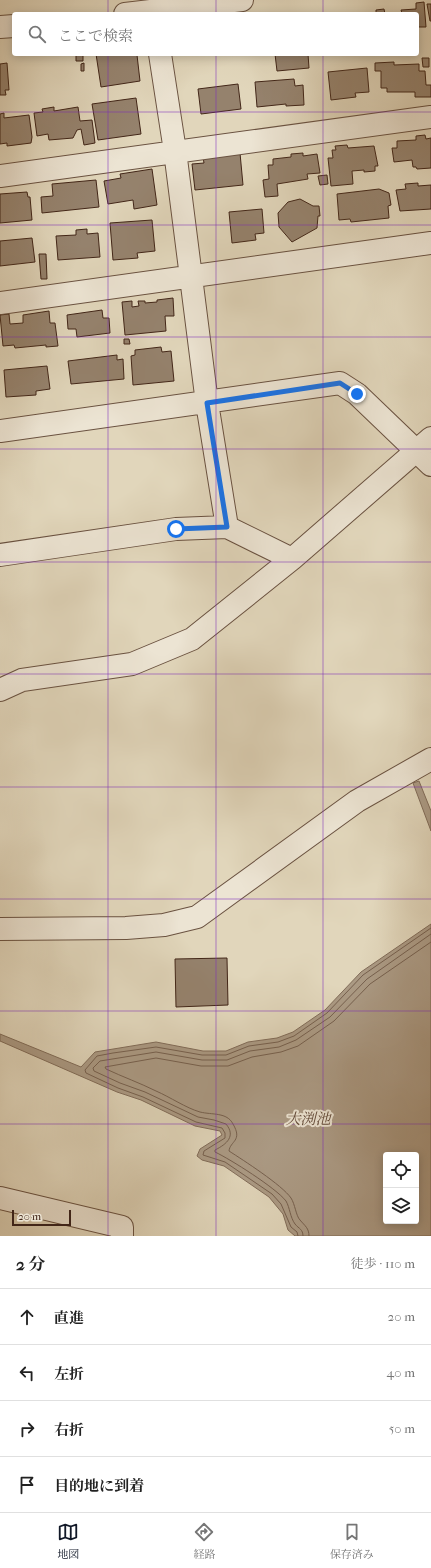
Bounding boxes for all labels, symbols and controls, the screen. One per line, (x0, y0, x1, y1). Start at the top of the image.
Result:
search box (12, 12, 419, 56)
icon: search (26, 23, 48, 45)
text: ここで検索 (58, 27, 133, 45)
route end (348, 385, 366, 403)
route start (167, 520, 185, 538)
water label: 大渕池 (285, 1110, 332, 1128)
map controls (383, 1152, 419, 1224)
button: locate (383, 1152, 419, 1188)
button: layers (383, 1188, 419, 1224)
scale bar (12, 1208, 71, 1227)
text: 20 m (18, 1210, 41, 1223)
text: 2 分 (16, 1254, 45, 1274)
text: 徒歩 · 110 m (351, 1256, 415, 1271)
icon: ahead (16, 1306, 38, 1328)
text: 直進 (54, 1309, 84, 1327)
text: 20 m (388, 1309, 415, 1324)
icon: left (16, 1362, 38, 1384)
text: 左折 (54, 1365, 84, 1383)
text: 40 m (387, 1365, 415, 1380)
icon: right (16, 1418, 38, 1440)
text: 右折 (54, 1421, 84, 1439)
text: 50 m (389, 1421, 415, 1436)
icon: arrive (16, 1474, 38, 1496)
text: 目的地に到着 (54, 1477, 144, 1495)
tab: 地図 (57, 1521, 79, 1561)
tab: 経路 (193, 1521, 215, 1561)
tab: 保存済み (330, 1521, 374, 1561)

